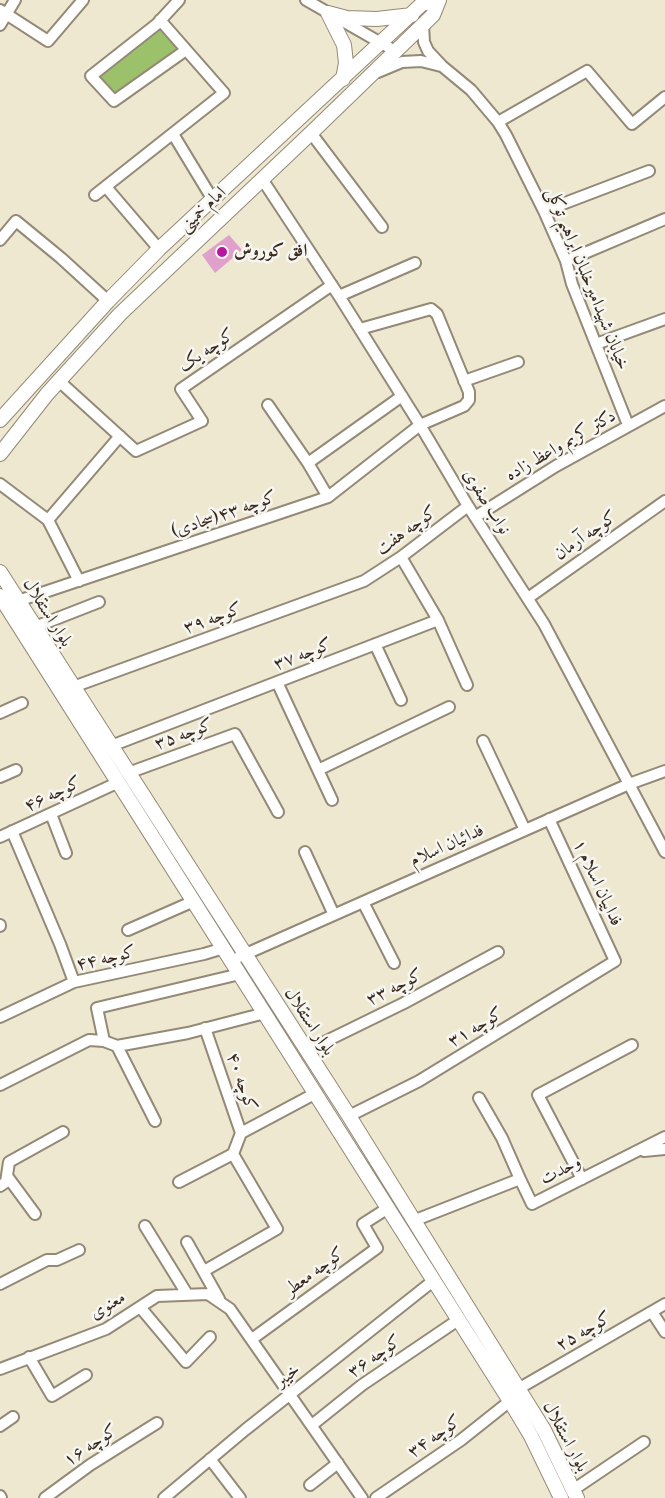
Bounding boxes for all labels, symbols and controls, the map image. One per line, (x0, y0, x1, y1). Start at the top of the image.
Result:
street label: امام خمینی (175, 182, 231, 238)
street label: خیابان شهیدامیرخلبان ابراهیم توکلی (541, 185, 633, 373)
place label: افق کوروش (234, 241, 307, 263)
marker: افق کوروش (215, 245, 229, 259)
street label: کوچه یک (175, 324, 239, 378)
street label: دکتر کریم واعظ زاده (502, 406, 620, 486)
street label: نواب صفوی (457, 465, 515, 539)
street label: کوچه ۴۳(سجادی) (168, 487, 280, 543)
street label: کوچه هفت (372, 502, 442, 560)
street label: کوچه آرمان (550, 506, 622, 566)
street label: بلوار استقلال (17, 575, 77, 651)
street label: کوچه ۳۹ (181, 598, 245, 640)
street label: کوچه ۳۷ (271, 634, 335, 676)
street label: کوچه ۳۵ (152, 714, 216, 756)
street label: کوچه ۴۶ (21, 772, 85, 818)
street label: فدائیان اسلام (407, 820, 487, 872)
street label: فداییان اسلام ۱ (568, 836, 626, 930)
street label: کوچه ۴۴ (74, 942, 138, 976)
street label: کوچه ۳۳ (363, 965, 427, 1011)
street label: بلوار استقلال (279, 984, 339, 1060)
street label: کوچه ۳۱ (444, 1003, 508, 1053)
street label: کوچه ۴۰ (221, 1050, 261, 1114)
street label: وحدت (537, 1152, 585, 1190)
street label: کوچه معطر (281, 1243, 349, 1301)
street label: معنوی (86, 1287, 130, 1325)
street label: کوچه ۲۵ (552, 1308, 616, 1356)
street label: کوچه ۳۶ (344, 1331, 406, 1383)
street label: خیبر (271, 1359, 305, 1393)
street label: بلوار استقلال (537, 1398, 593, 1476)
street label: کوچه ۳۴ (404, 1411, 466, 1463)
street label: کوچه ۱۶ (60, 1420, 122, 1472)

